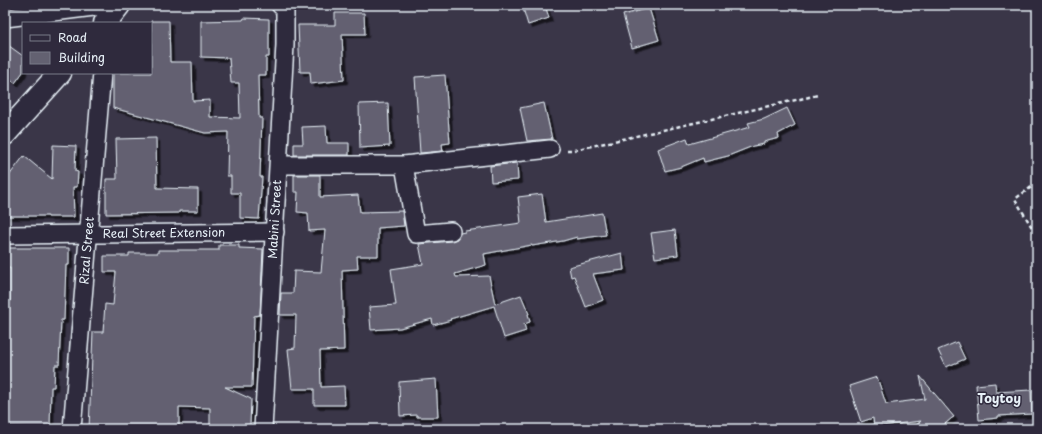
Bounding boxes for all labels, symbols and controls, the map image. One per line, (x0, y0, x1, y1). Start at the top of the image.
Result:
legend (22, 22, 152, 74)
text: Road (58, 28, 87, 46)
text: Building (58, 48, 105, 66)
street label: Mabini Street (263, 179, 285, 259)
street label: Rizal Street (74, 216, 98, 285)
street label: Real Street Extension (103, 223, 225, 242)
district label: Toytoy (977, 388, 1021, 407)

